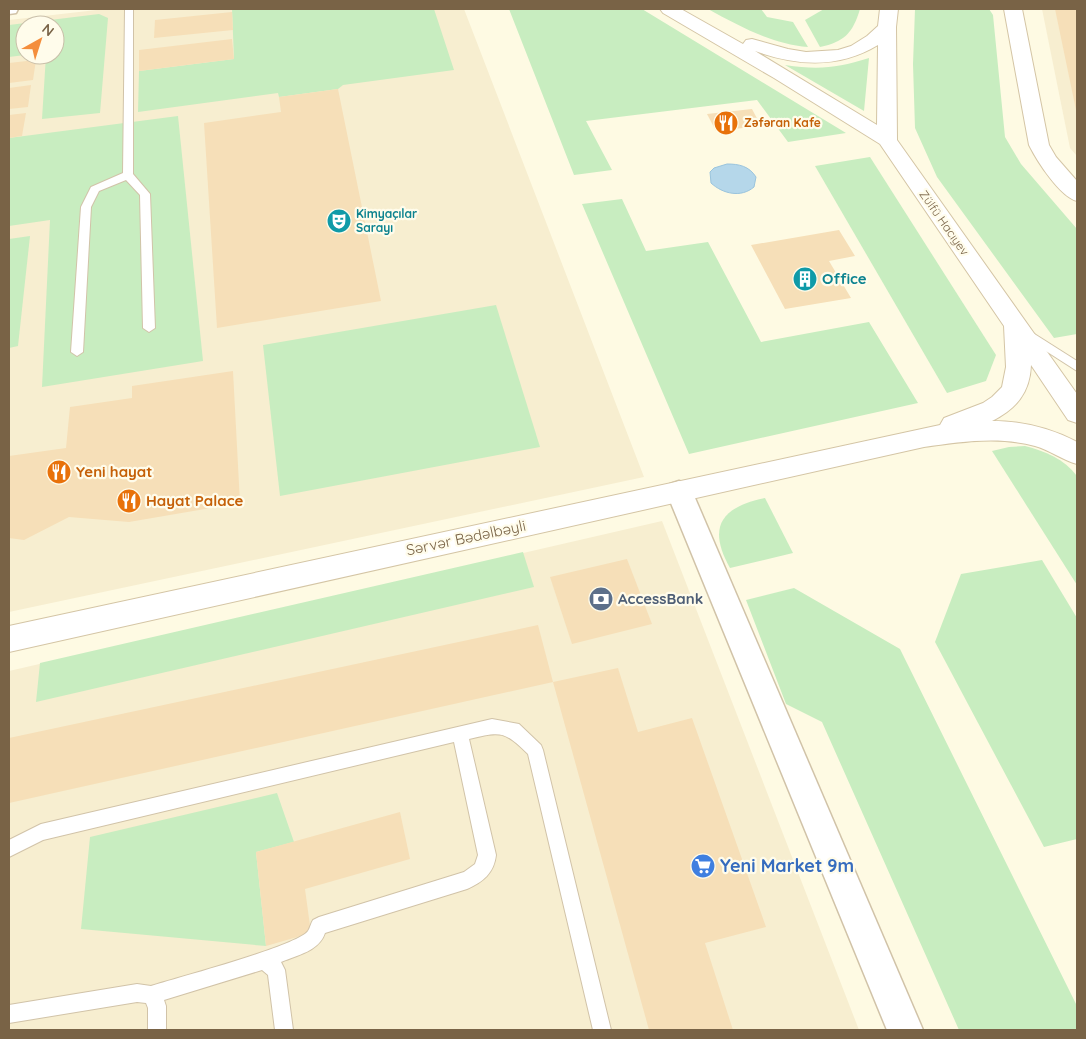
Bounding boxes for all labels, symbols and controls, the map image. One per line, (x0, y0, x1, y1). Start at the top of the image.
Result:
north arrow (15, 15, 65, 65)
text: N (39, 20, 58, 40)
restaurant icon: Zәfәran Kafe (713, 110, 739, 136)
place label: Zәfәran Kafe (744, 115, 821, 130)
street label: Zülfü Hacıyev (916, 187, 972, 258)
place label: Kimyaçılar Sarayı (356, 206, 417, 235)
theatre icon: Kimyaçılar Sarayı (326, 208, 352, 234)
building icon: Office (792, 266, 818, 292)
place label: Office (822, 269, 867, 288)
restaurant icon: Yeni hayat (46, 459, 72, 485)
place label: Yeni hayat (76, 462, 152, 481)
restaurant icon: Hayat Palace (116, 488, 142, 514)
place label: Hayat Palace (146, 491, 243, 510)
street label: Sərvər Bədəlbəyli (404, 516, 527, 559)
bank icon: AccessBank (588, 586, 614, 612)
place label: AccessBank (618, 589, 703, 608)
supermarket icon: Yeni Market 9m (690, 853, 716, 879)
place label: Yeni Market 9m (720, 854, 854, 877)

